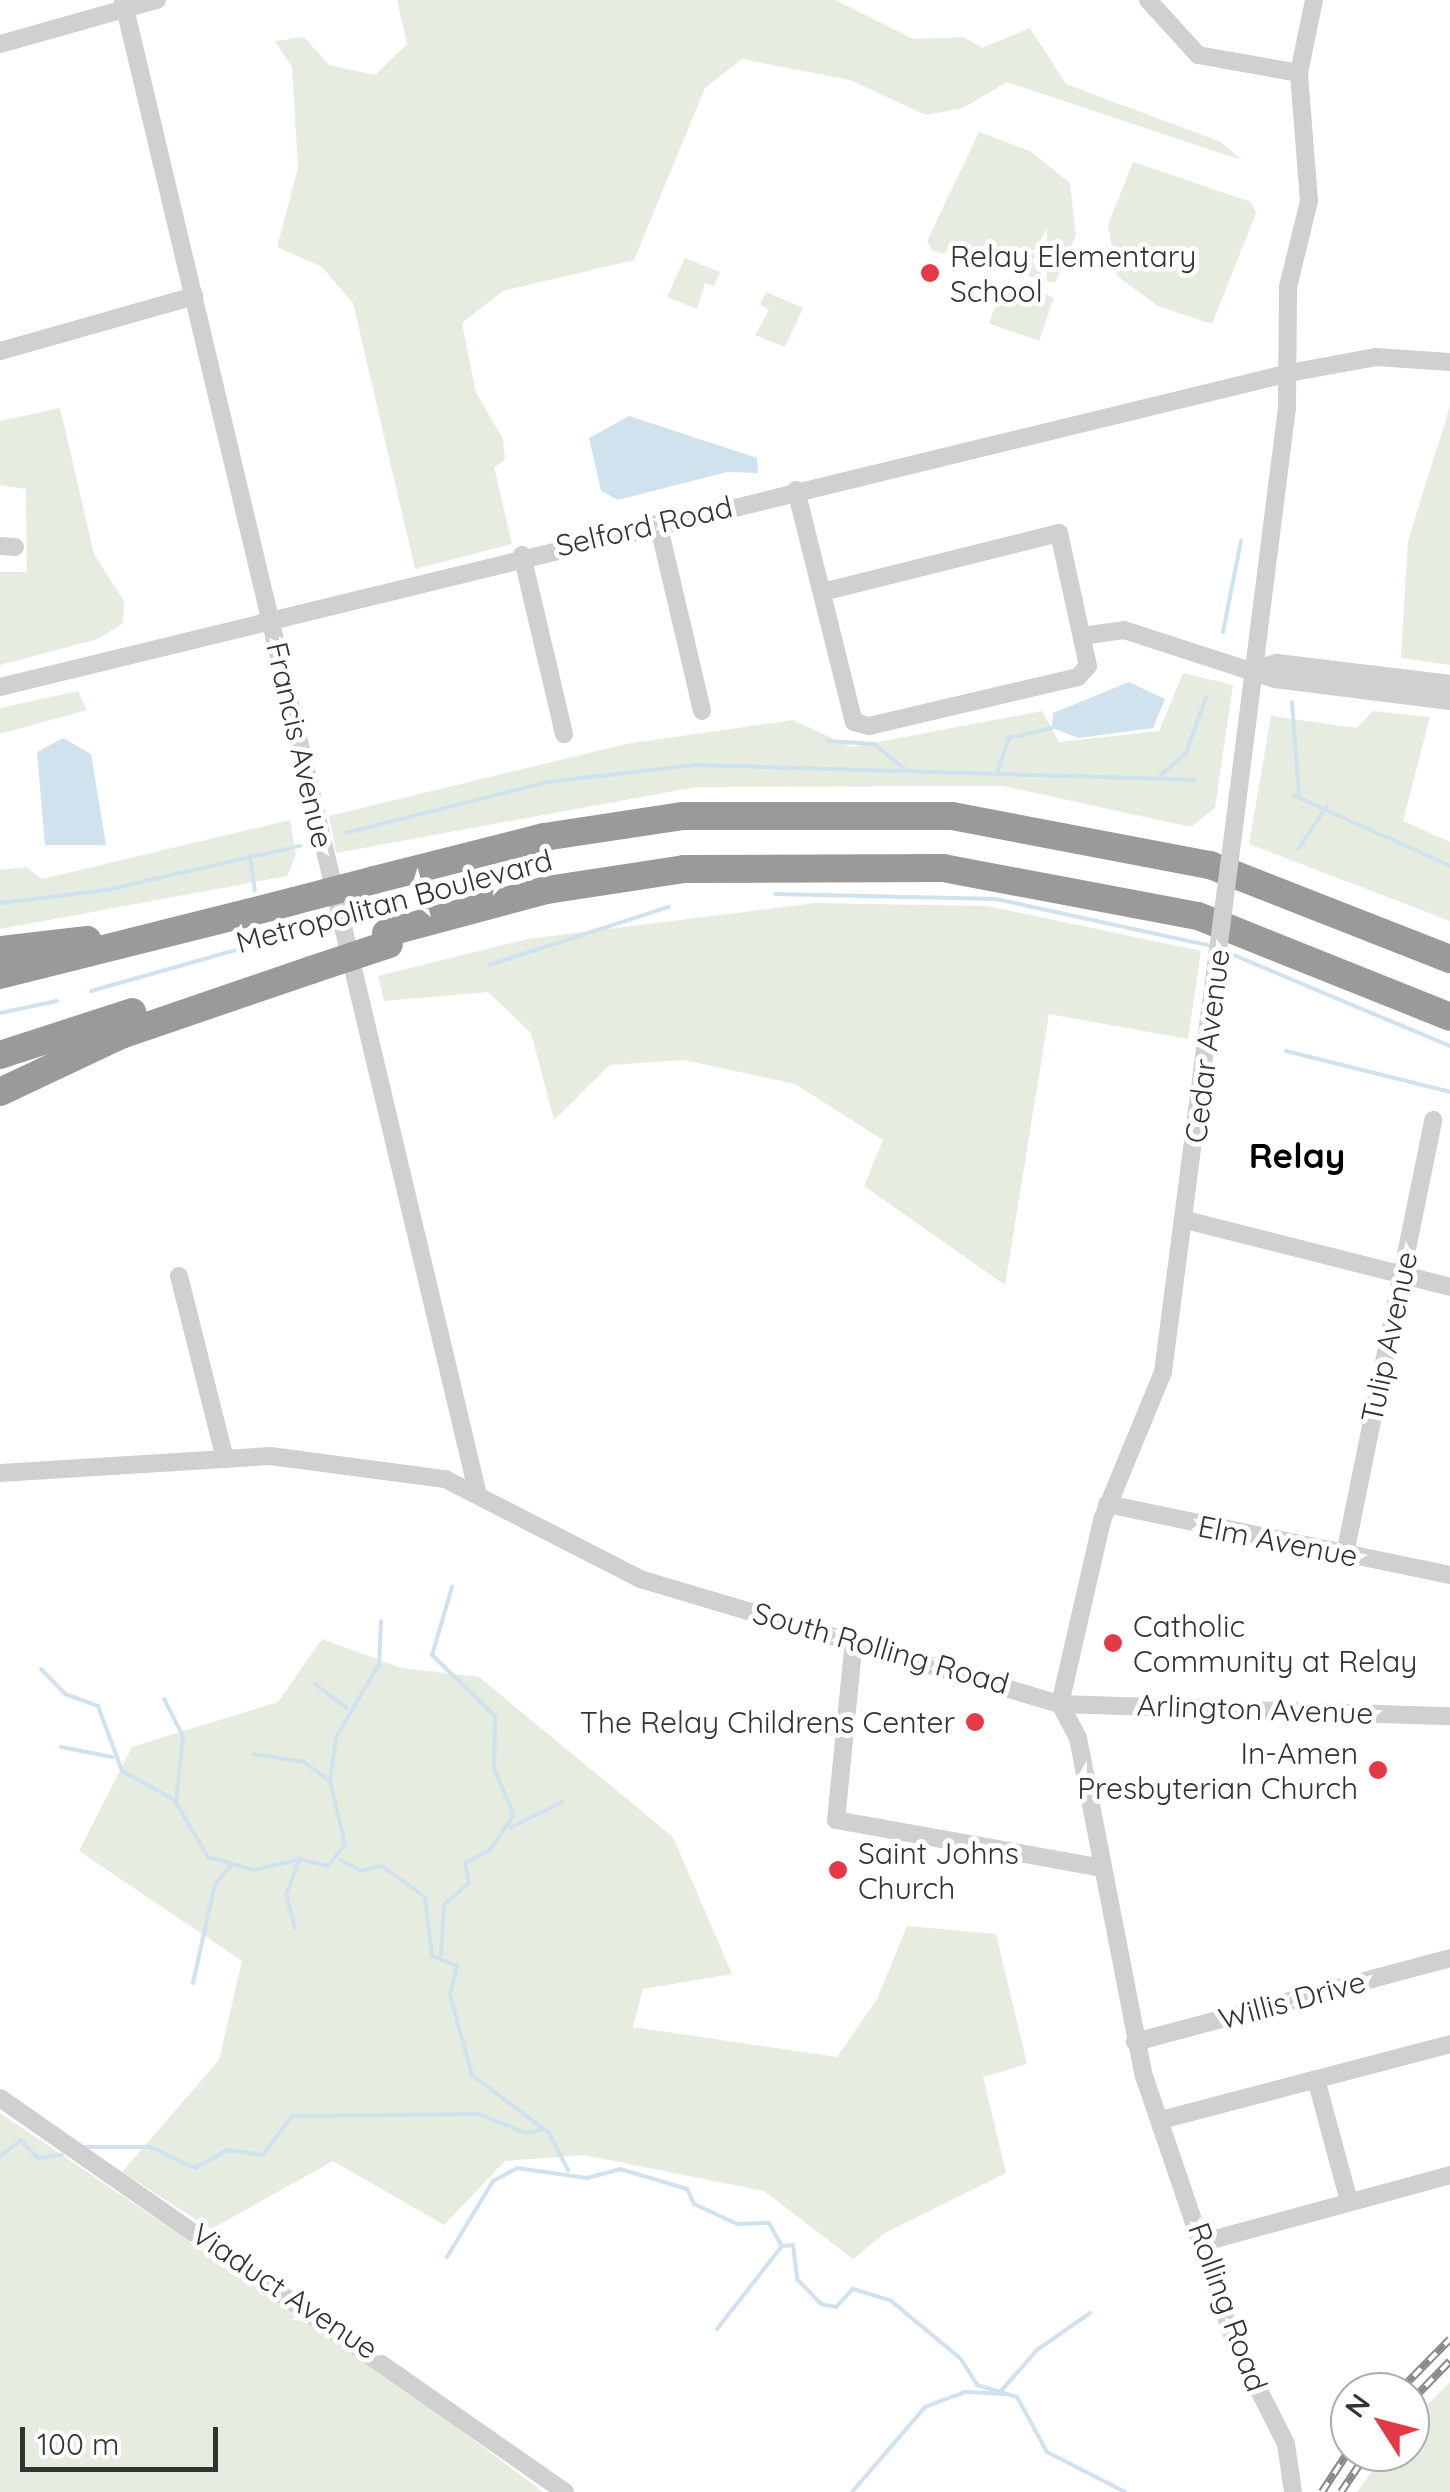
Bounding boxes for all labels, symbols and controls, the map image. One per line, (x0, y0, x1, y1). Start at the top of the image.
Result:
place label: Relay Elementary School (950, 238, 1196, 308)
marker: Relay Elementary School (919, 262, 941, 284)
street label: Selford Road (552, 488, 736, 564)
street label: Francis Avenue (259, 639, 341, 851)
street label: Metropolitan Boulevard (232, 841, 556, 961)
street label: Cedar Avenue (1177, 947, 1237, 1145)
district label: Relay (1249, 1134, 1345, 1176)
street label: Tulip Avenue (1353, 1248, 1425, 1426)
street label: Elm Avenue (1195, 1508, 1361, 1574)
street label: South Rolling Road (749, 1594, 1013, 1702)
place label: Catholic Community at Relay (1133, 1608, 1417, 1678)
marker: Catholic Community at Relay (1102, 1632, 1124, 1654)
street label: Arlington Avenue (1136, 1687, 1374, 1731)
place label: The Relay Childrens Center (580, 1704, 955, 1740)
marker: The Relay Childrens Center (964, 1711, 986, 1733)
place label: In-Amen Presbyterian Church (1077, 1735, 1358, 1806)
marker: In-Amen Presbyterian Church (1367, 1759, 1389, 1781)
place label: Saint Johns Church (858, 1835, 1019, 1906)
marker: Saint Johns Church (827, 1859, 849, 1881)
street label: Willis Drive (1215, 1963, 1369, 2037)
street label: Viaduct Avenue (185, 2215, 385, 2367)
street label: Rolling Road (1181, 2218, 1275, 2396)
north arrow (1330, 2372, 1430, 2472)
text: N (1337, 2387, 1377, 2424)
scale bar (25, 2407, 222, 2469)
text: 100 m (37, 2425, 119, 2463)

